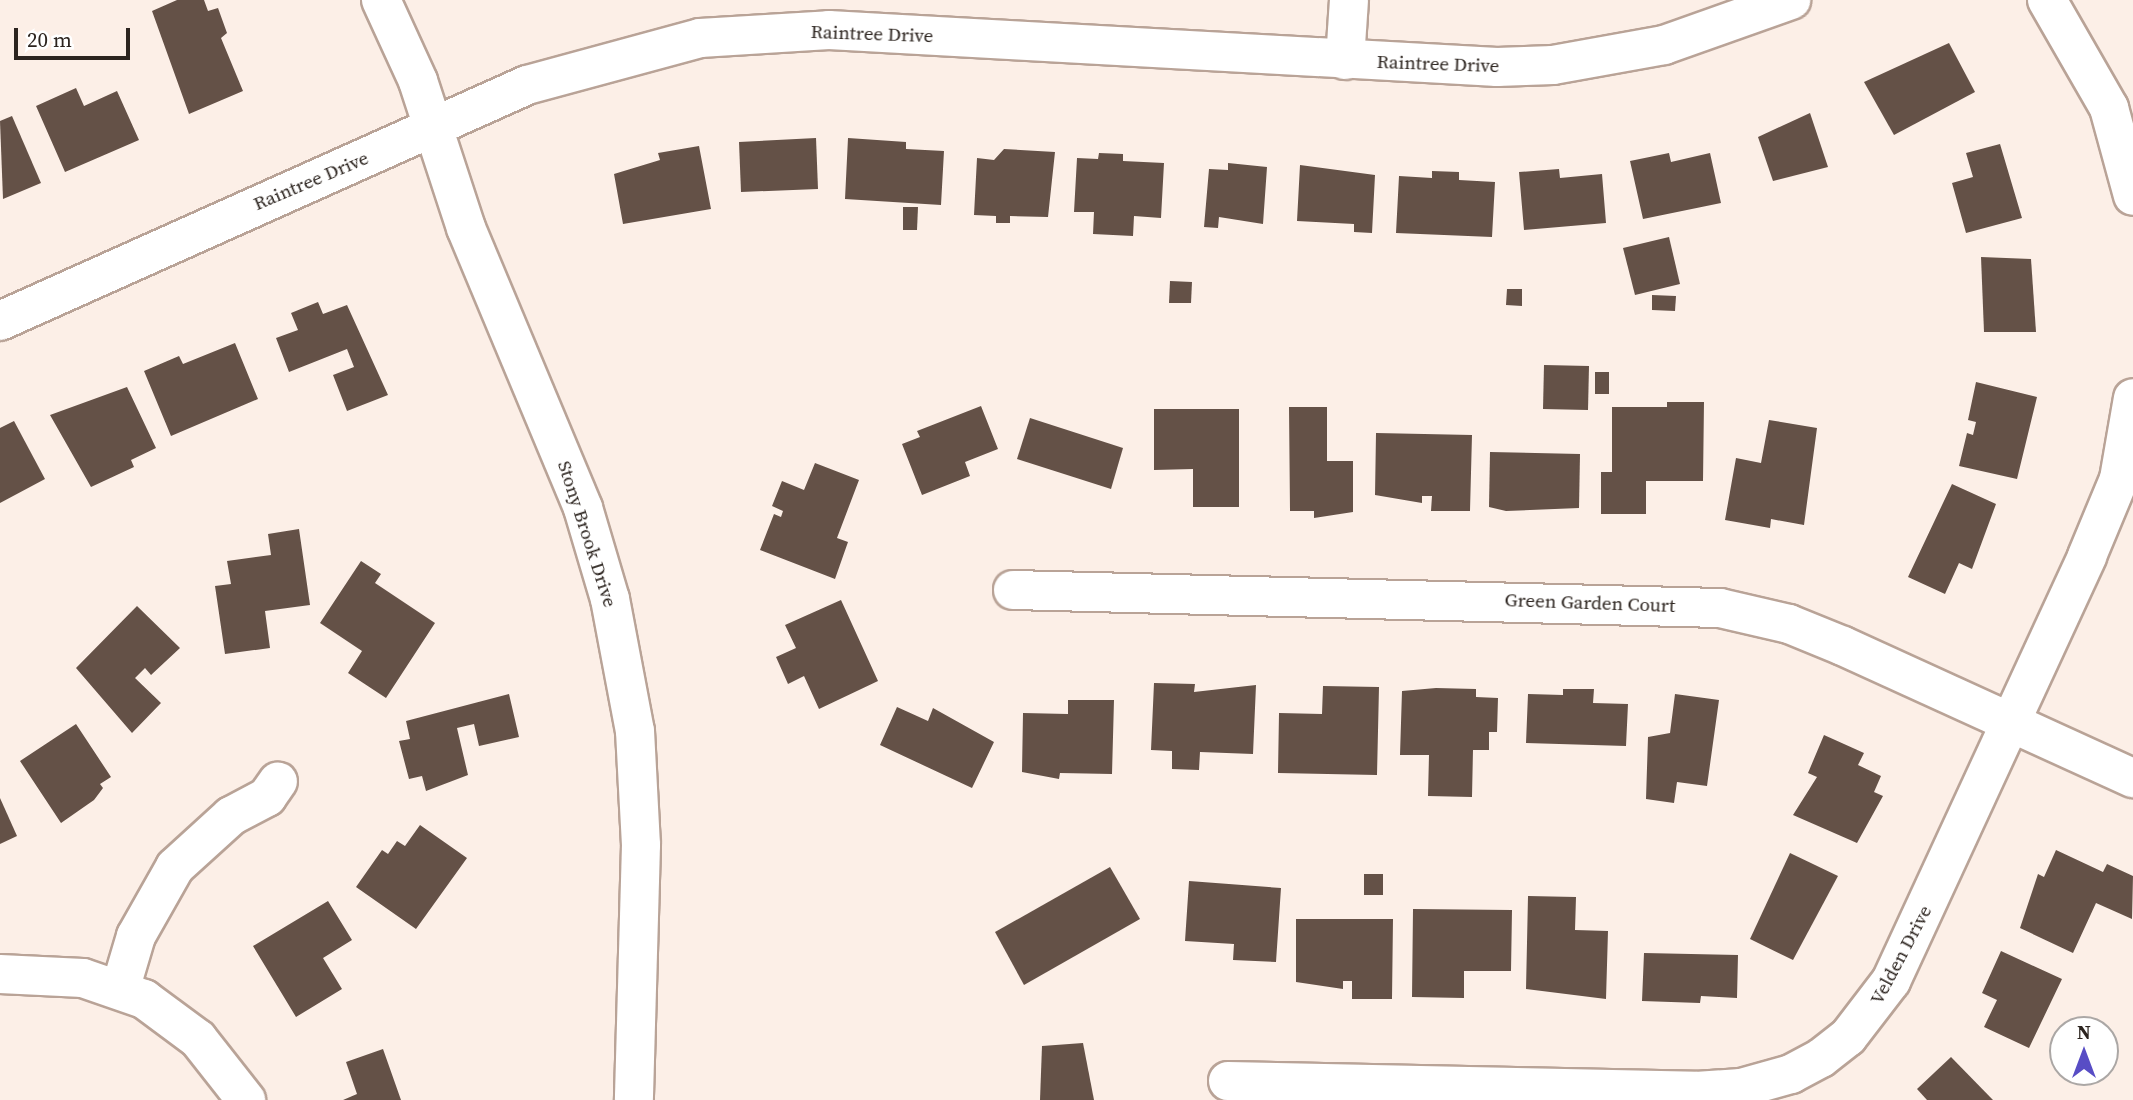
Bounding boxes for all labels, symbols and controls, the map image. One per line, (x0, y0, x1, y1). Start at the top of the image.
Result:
scale bar (18, 14, 133, 58)
street label: Raintree Drive (810, 20, 934, 48)
text: 20 m (27, 25, 72, 54)
street label: Raintree Drive (1376, 50, 1500, 78)
street label: Raintree Drive (250, 147, 372, 215)
street label: Stony Brook Drive (553, 458, 621, 610)
street label: Green Garden Court (1504, 589, 1676, 617)
street label: Velden Drive (1865, 902, 1937, 1008)
north arrow (2049, 1016, 2119, 1086)
text: N (2077, 1019, 2091, 1045)

